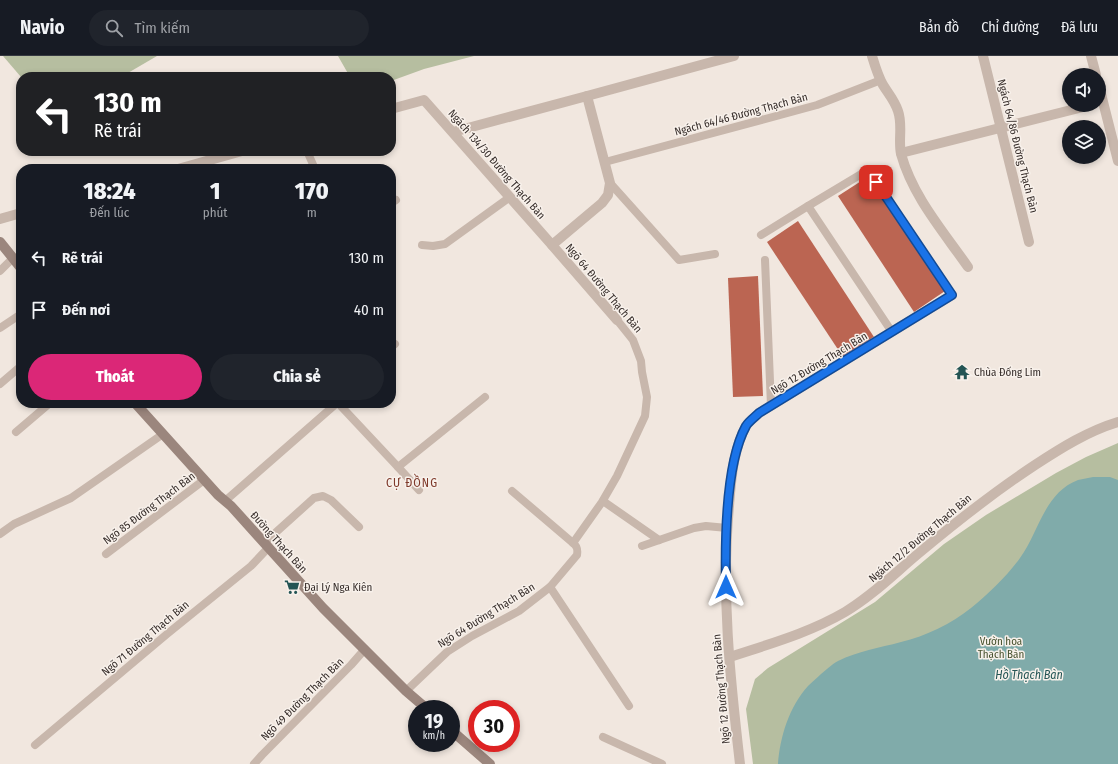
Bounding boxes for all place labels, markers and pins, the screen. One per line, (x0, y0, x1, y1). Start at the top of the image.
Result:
pin (859, 165, 893, 199)
temple icon: Chùa Đống Lim (953, 363, 971, 381)
place label: Chùa Đống Lim (974, 366, 1041, 379)
supermarket icon: Đại Lý Nga Kiên (283, 578, 301, 596)
place label: Đại Lý Nga Kiên (304, 581, 372, 594)

